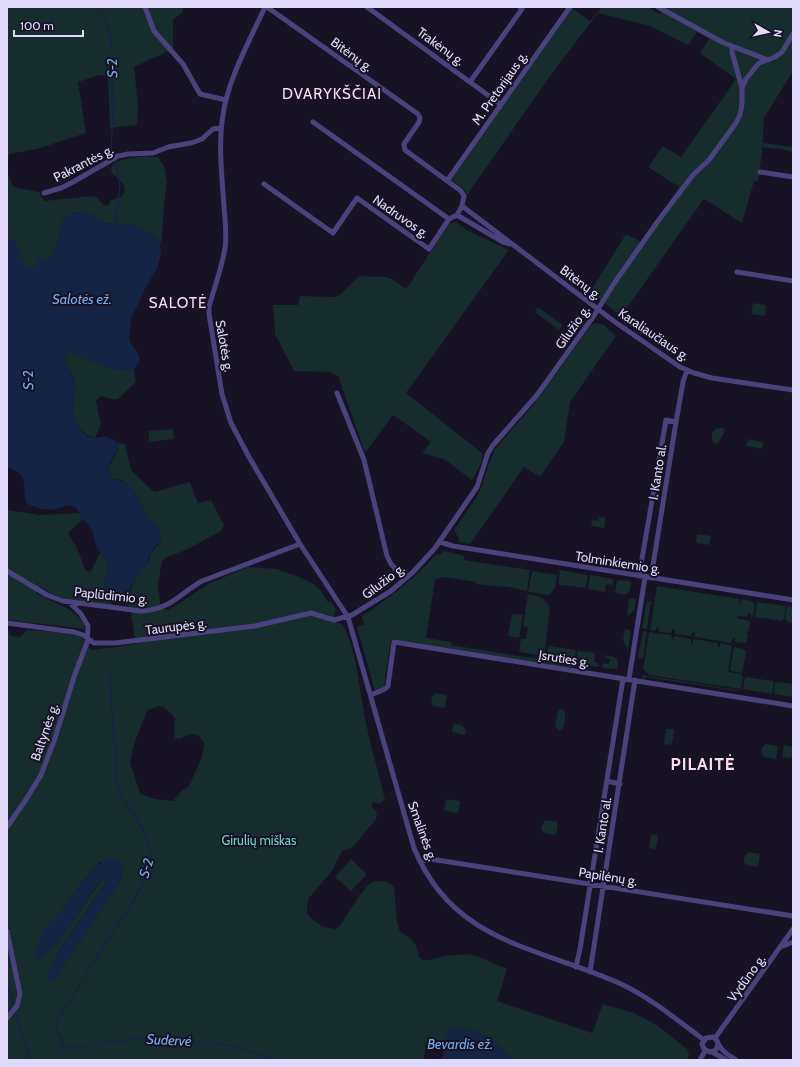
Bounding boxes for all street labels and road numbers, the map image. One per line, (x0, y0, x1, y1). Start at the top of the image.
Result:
street label: Trakėnų g. (414, 23, 468, 69)
street label: Bitėnų g. (328, 34, 376, 75)
street label: M. Pretorijaus g. (468, 48, 531, 128)
street label: Pakrantės g. (50, 141, 116, 185)
street label: Nadruvos g. (370, 191, 432, 241)
street label: Bitėnų g. (557, 261, 605, 303)
street label: Gilužio g. (551, 302, 593, 352)
street label: Karaliaučiaus g. (616, 304, 693, 364)
street label: Salotės g. (213, 319, 237, 373)
street label: I. Kanto al. (645, 443, 669, 501)
street label: Tolminkiemio g. (574, 547, 662, 577)
street label: Gilužio g. (358, 560, 408, 602)
street label: Paplūdimio g. (73, 583, 149, 607)
street label: Taurupės g. (145, 614, 208, 638)
street label: Įsruties g. (538, 646, 591, 670)
street label: Baltynės g. (27, 701, 61, 763)
street label: I. Kanto al. (590, 796, 614, 854)
street label: Smalinės g. (405, 799, 441, 863)
street label: Papilėnų g. (577, 863, 639, 889)
street label: Vydūno g. (723, 951, 769, 1005)

